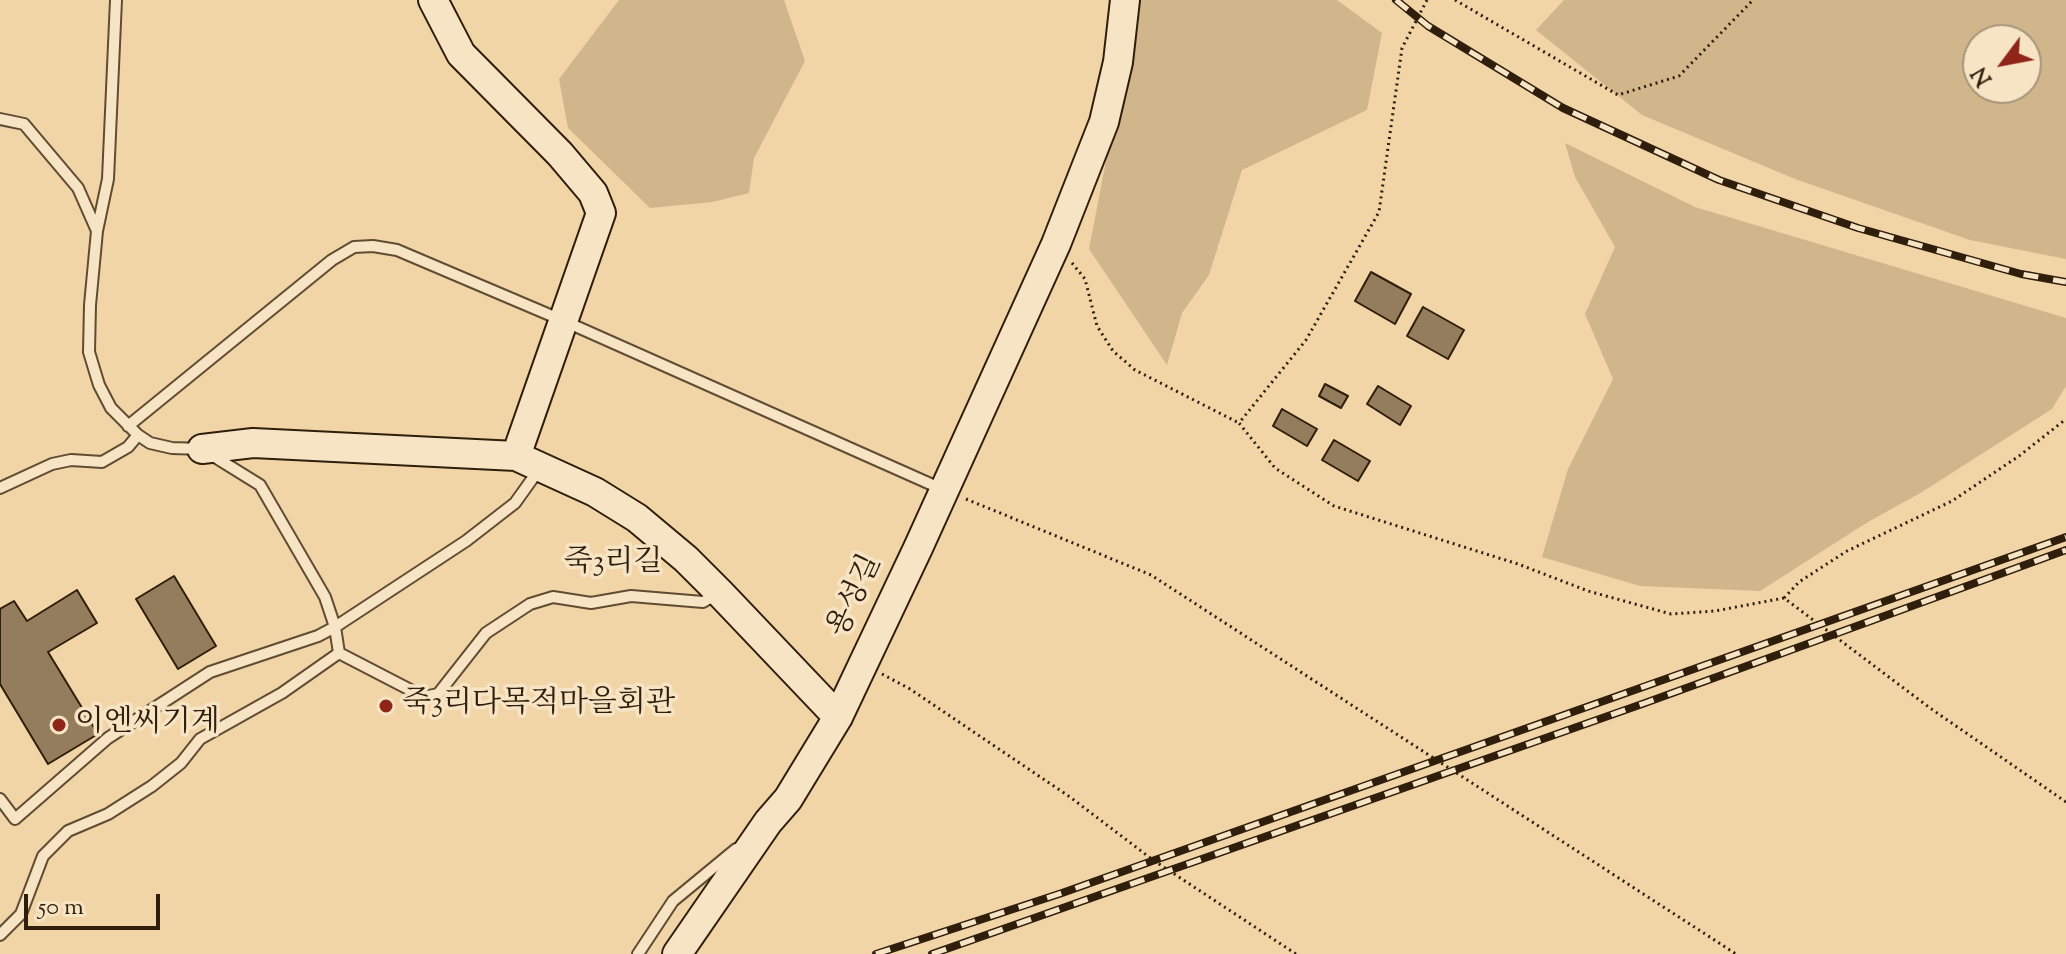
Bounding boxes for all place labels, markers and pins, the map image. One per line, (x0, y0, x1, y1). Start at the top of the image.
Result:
place label: 죽3리다목적마을회관 (402, 688, 675, 724)
marker: 죽3리다목적마을회관 (377, 697, 395, 715)
place label: 이엔씨기계 (75, 707, 220, 743)
marker: 이엔씨기계 (50, 716, 68, 734)

